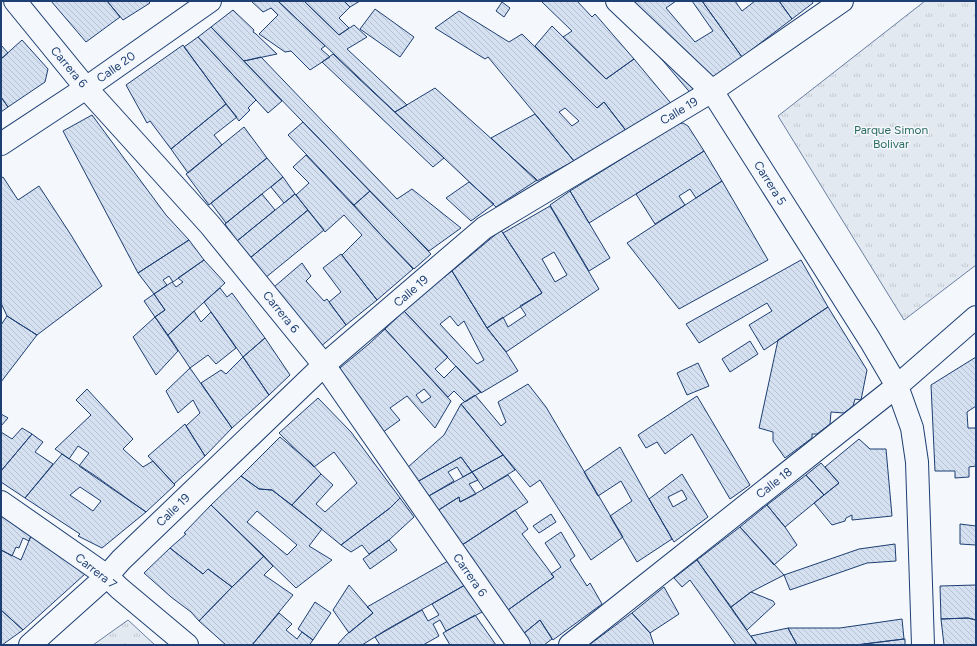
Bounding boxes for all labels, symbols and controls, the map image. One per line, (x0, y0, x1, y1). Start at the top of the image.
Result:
street label: Carrera 6 (48, 44, 90, 91)
street label: Calle 20 (94, 48, 138, 85)
street label: Calle 19 (658, 94, 700, 128)
park label: Parque Simon Bolivar (854, 123, 928, 151)
street label: Carrera 5 (751, 158, 789, 208)
street label: Calle 19 (391, 272, 431, 310)
street label: Carrera 6 (260, 288, 302, 336)
street label: Calle 18 (753, 465, 795, 501)
street label: Calle 19 (153, 490, 193, 529)
street label: Carrera 7 (72, 550, 120, 592)
street label: Carrera 6 (450, 551, 490, 599)

